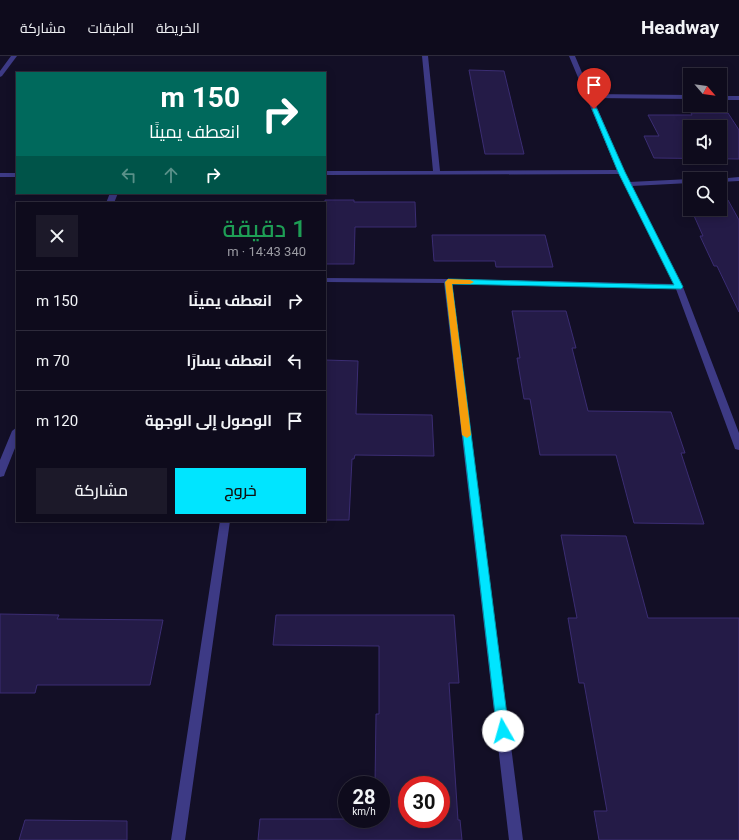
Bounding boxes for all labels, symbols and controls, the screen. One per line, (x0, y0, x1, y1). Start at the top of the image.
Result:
text: Headway (641, 16, 719, 39)
text: مشاركة (20, 20, 66, 36)
text: الطبقات (88, 20, 134, 36)
text: الخريطة (156, 20, 200, 36)
pin (577, 68, 611, 109)
north arrow (683, 68, 727, 112)
map controls (683, 68, 727, 216)
icon: arrive (583, 74, 605, 96)
text: 150 m (161, 81, 240, 114)
icon: right (254, 88, 306, 140)
button: sound (683, 120, 727, 164)
text: انعطف يمينًا (149, 121, 240, 142)
icon: left (118, 164, 140, 186)
icon: ahead (160, 164, 182, 186)
icon: right (202, 164, 224, 186)
button: search (683, 172, 727, 216)
button: close (36, 215, 78, 257)
text: 1 دقيقة (222, 215, 306, 243)
text: 340 m · 14:43 (227, 244, 306, 259)
icon: right (284, 290, 306, 312)
text: 150 m (36, 292, 78, 310)
text: انعطف يمينًا (188, 292, 272, 310)
icon: left (284, 350, 306, 372)
text: 70 m (36, 352, 70, 370)
text: انعطف يسارًا (186, 352, 272, 370)
icon: arrive (284, 410, 306, 432)
text: 120 m (36, 412, 78, 430)
text: الوصول إلى الوجهة (145, 412, 272, 430)
button: مشاركة (36, 468, 167, 514)
button: خروج (175, 468, 306, 514)
position arrow (482, 710, 524, 752)
speed limit sign: 30 (398, 776, 450, 828)
text: 28 (353, 785, 375, 809)
text: km/h (352, 806, 376, 817)

